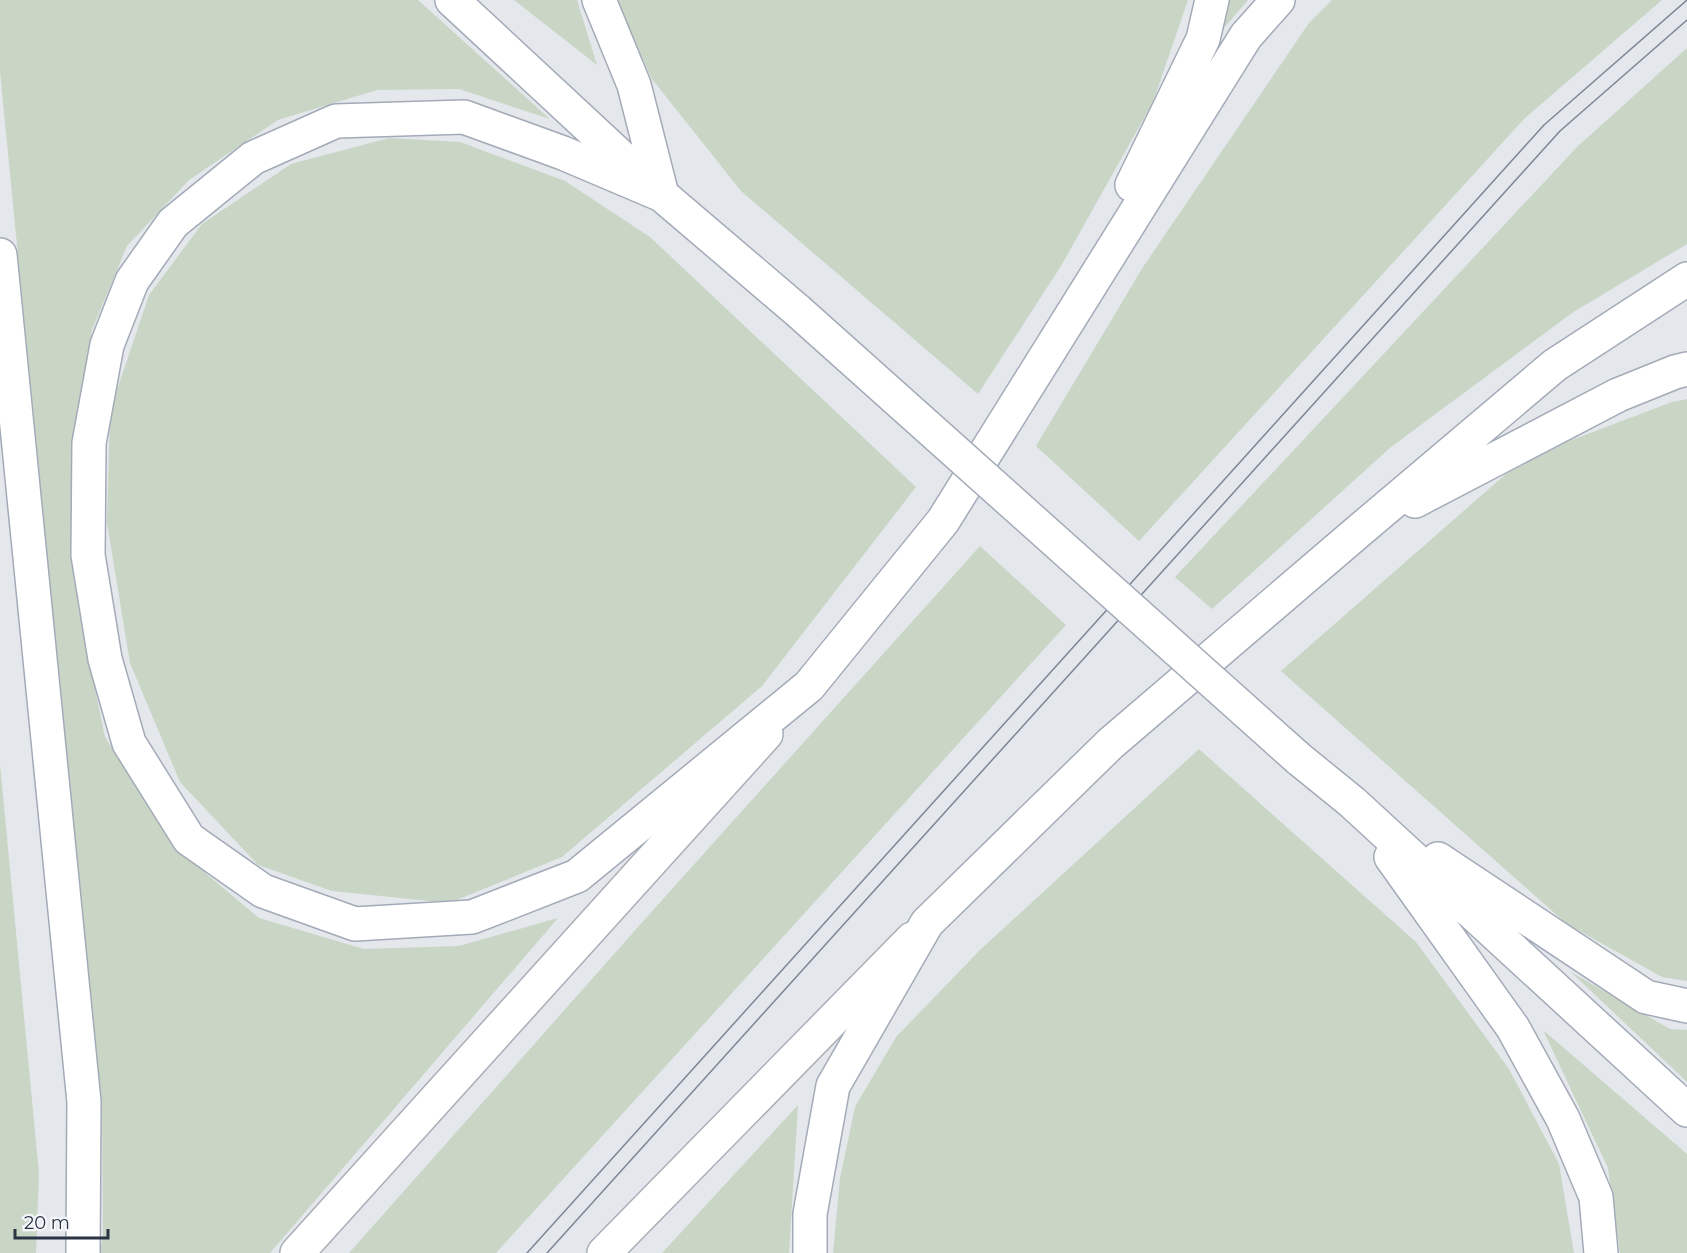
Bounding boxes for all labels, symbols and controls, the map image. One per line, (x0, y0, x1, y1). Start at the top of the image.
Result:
scale bar (15, 1202, 108, 1240)
text: 20 m (24, 1212, 70, 1234)

